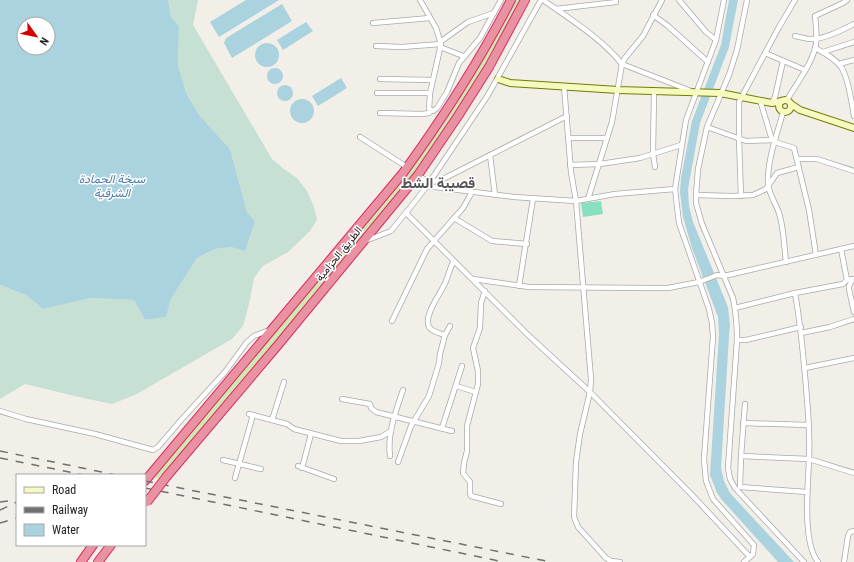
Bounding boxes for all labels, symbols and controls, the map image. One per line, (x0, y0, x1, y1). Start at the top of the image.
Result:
north arrow (16, 16, 56, 56)
text: N (37, 35, 51, 48)
water label: سبخة الحمادة الشرقية (79, 172, 146, 201)
district label: قصيبة الشط (401, 174, 475, 192)
street label: الطريق الحزامية (313, 224, 365, 284)
legend (16, 474, 146, 546)
text: Road (52, 483, 76, 497)
text: Railway (52, 503, 88, 517)
text: Water (52, 523, 80, 537)

